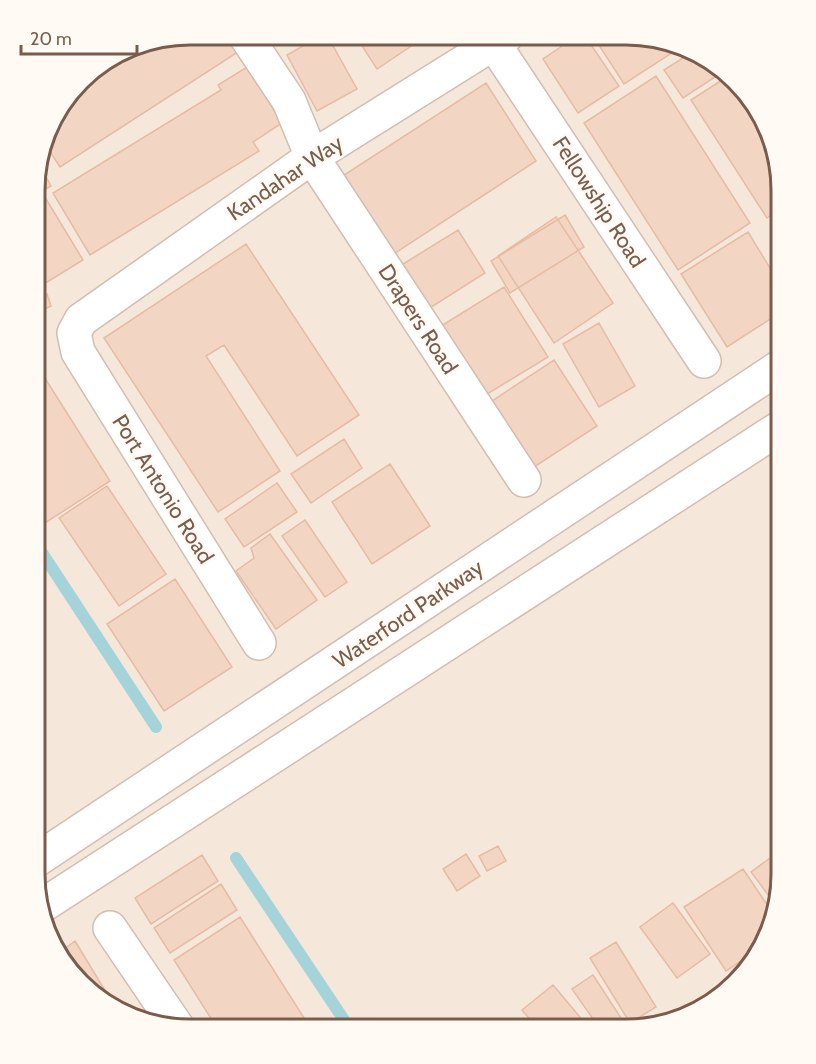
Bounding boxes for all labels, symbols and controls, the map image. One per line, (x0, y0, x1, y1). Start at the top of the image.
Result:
scale bar (21, 18, 136, 56)
text: 20 m (30, 28, 72, 50)
street label: Kandahar Way (222, 129, 348, 227)
street label: Fellowship Road (547, 131, 651, 273)
street label: Drapers Road (373, 259, 463, 379)
street label: Port Antonio Road (106, 410, 220, 568)
street label: Waterford Parkway (328, 554, 488, 674)

